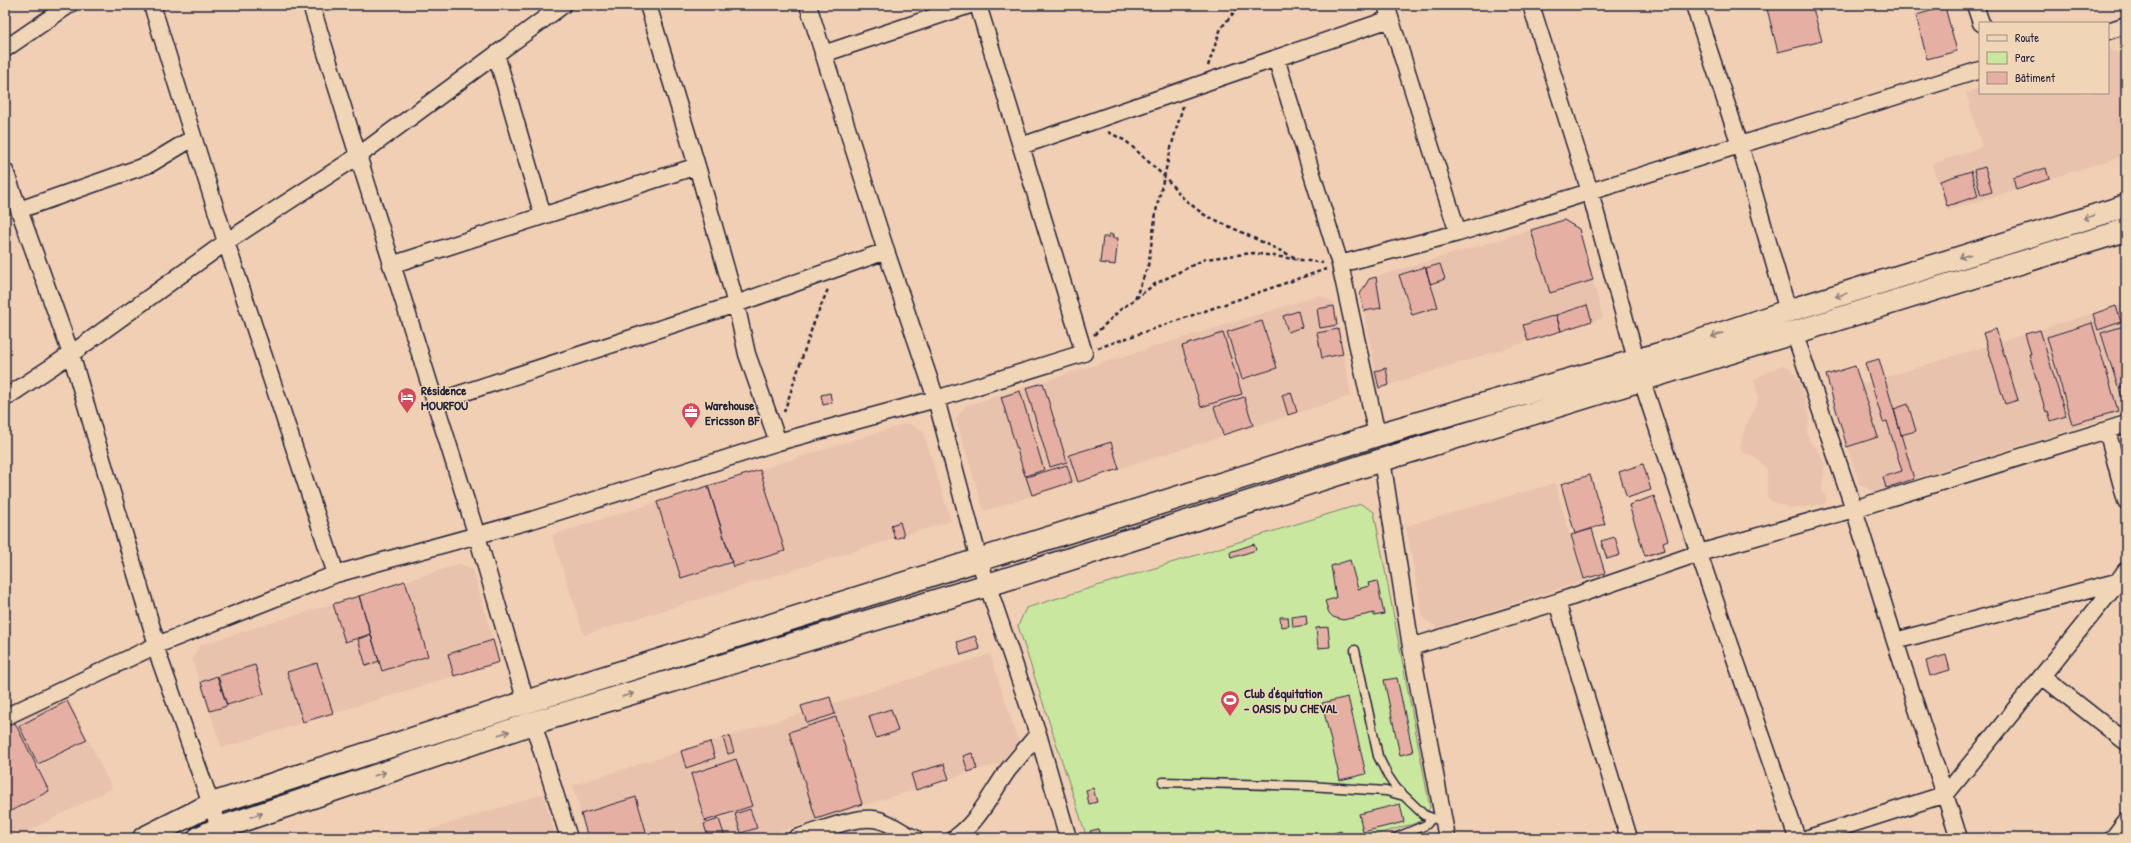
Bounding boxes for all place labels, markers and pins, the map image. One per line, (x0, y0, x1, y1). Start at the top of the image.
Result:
place label: Résidence MOURFOU (421, 381, 468, 414)
hotel icon: Résidence MOURFOU (396, 386, 418, 414)
place label: Warehouse Ericsson BF (705, 396, 760, 429)
office icon: Warehouse Ericsson BF (680, 401, 702, 429)
place label: Club d'équitation - OASIS DU CHEVAL (1244, 684, 1338, 717)
sports icon: Club d'équitation - OASIS DU CHEVAL (1219, 689, 1241, 717)

